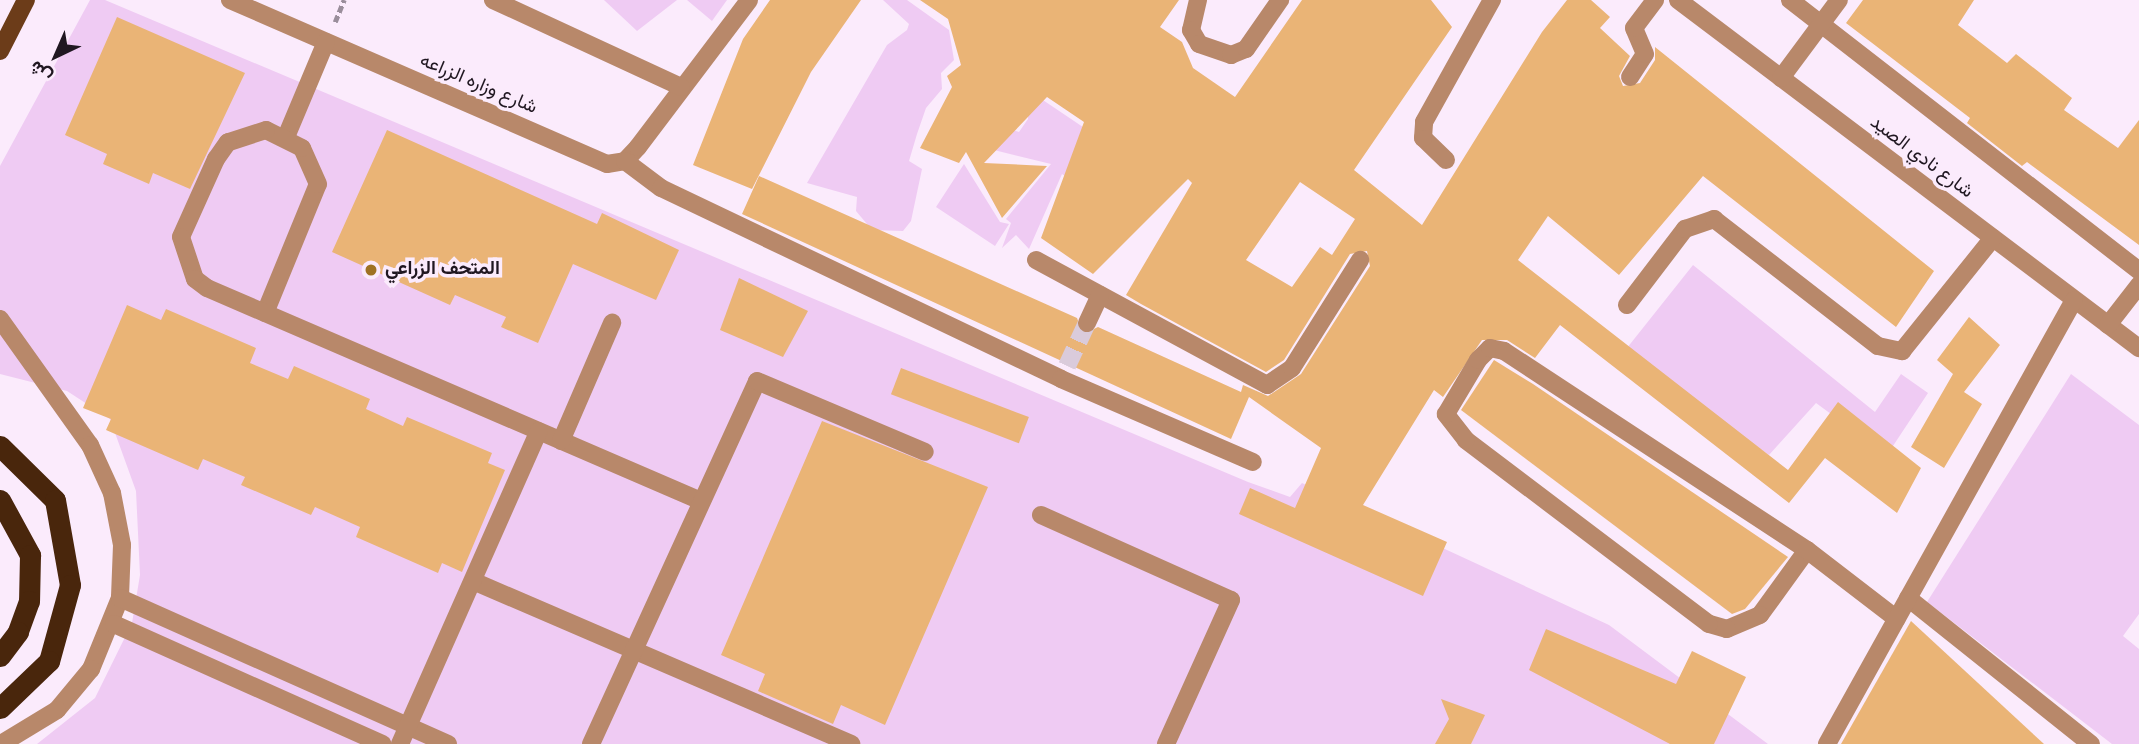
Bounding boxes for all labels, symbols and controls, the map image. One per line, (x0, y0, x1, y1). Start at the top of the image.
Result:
north arrow (21, 21, 91, 91)
street label: شارع وزاره الزراعه (416, 50, 540, 120)
text: ش (25, 55, 58, 88)
street label: شارع نادي الصيد (1865, 112, 1977, 204)
place label: المتحف الزراعي (385, 259, 500, 281)
marker: المتحف الزراعي (363, 262, 379, 278)

